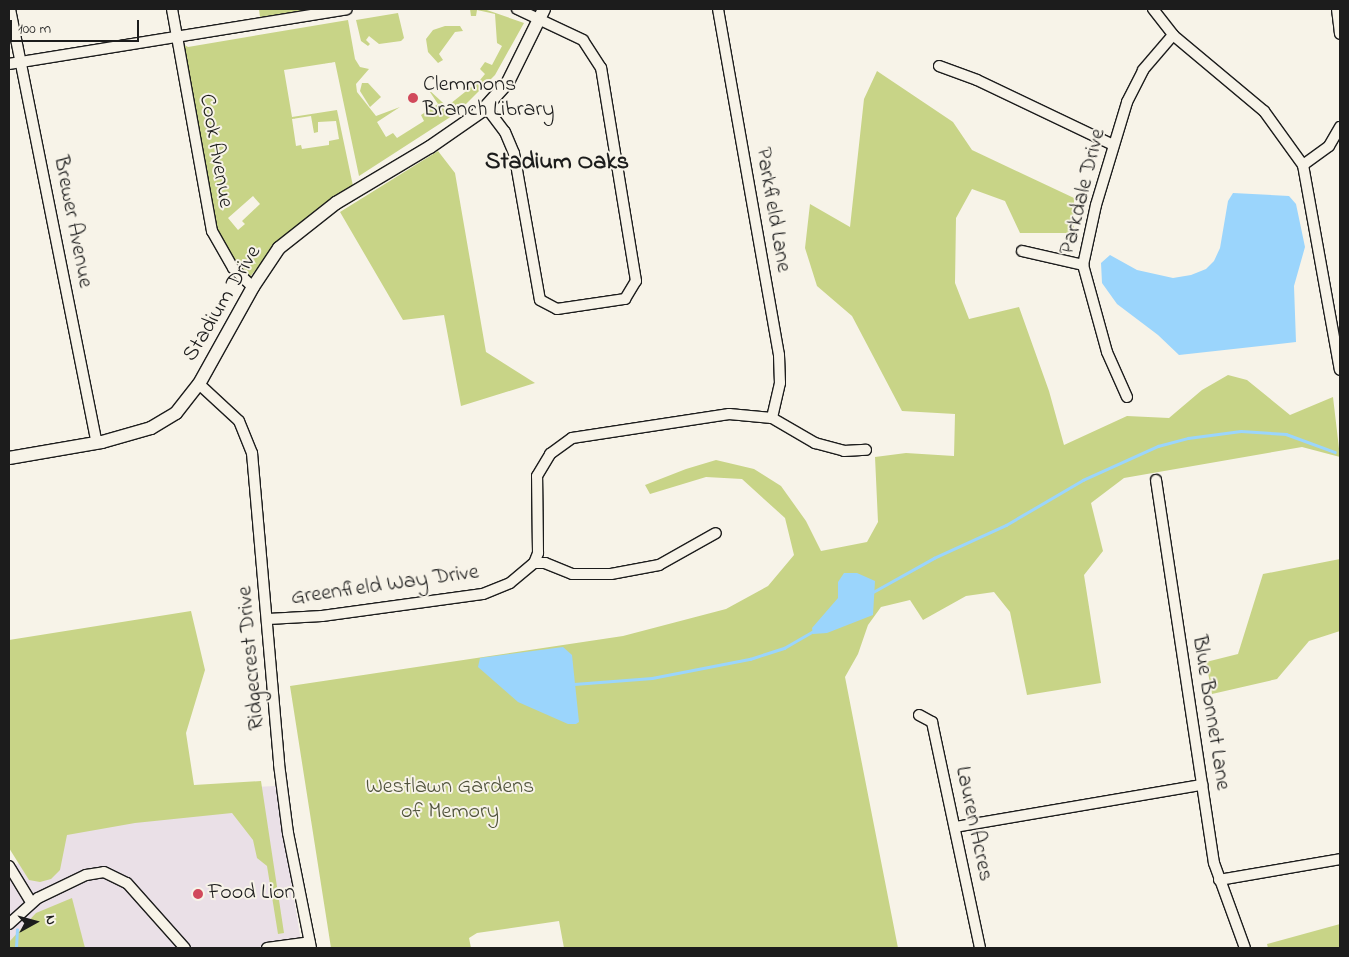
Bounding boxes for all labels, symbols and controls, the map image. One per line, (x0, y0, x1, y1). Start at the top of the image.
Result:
scale bar (12, 10, 141, 42)
text: 100 m (18, 18, 51, 40)
place label: Clemmons Branch Library (423, 72, 555, 124)
street label: Cook Avenue (192, 92, 238, 210)
marker: Clemmons Branch Library (407, 92, 419, 104)
street label: Parkdale Drive (1056, 126, 1112, 258)
street label: Parkfield Lane (748, 146, 796, 274)
district label: Stadium Oaks (485, 149, 629, 177)
street label: Brewer Avenue (46, 154, 98, 290)
street label: Stadium Drive (178, 241, 268, 367)
street label: Greenfield Way Drive (289, 560, 481, 612)
street label: Ridgecrest Drive (233, 585, 271, 731)
street label: Blue Bonnet Lane (1185, 634, 1235, 792)
street label: Lauren Acres (948, 764, 998, 884)
park label: Westlawn Gardens of Memory (366, 774, 534, 826)
place label: Food Lion (208, 881, 295, 907)
marker: Food Lion (192, 888, 204, 900)
north arrow (10, 897, 60, 947)
text: N (39, 914, 61, 926)

